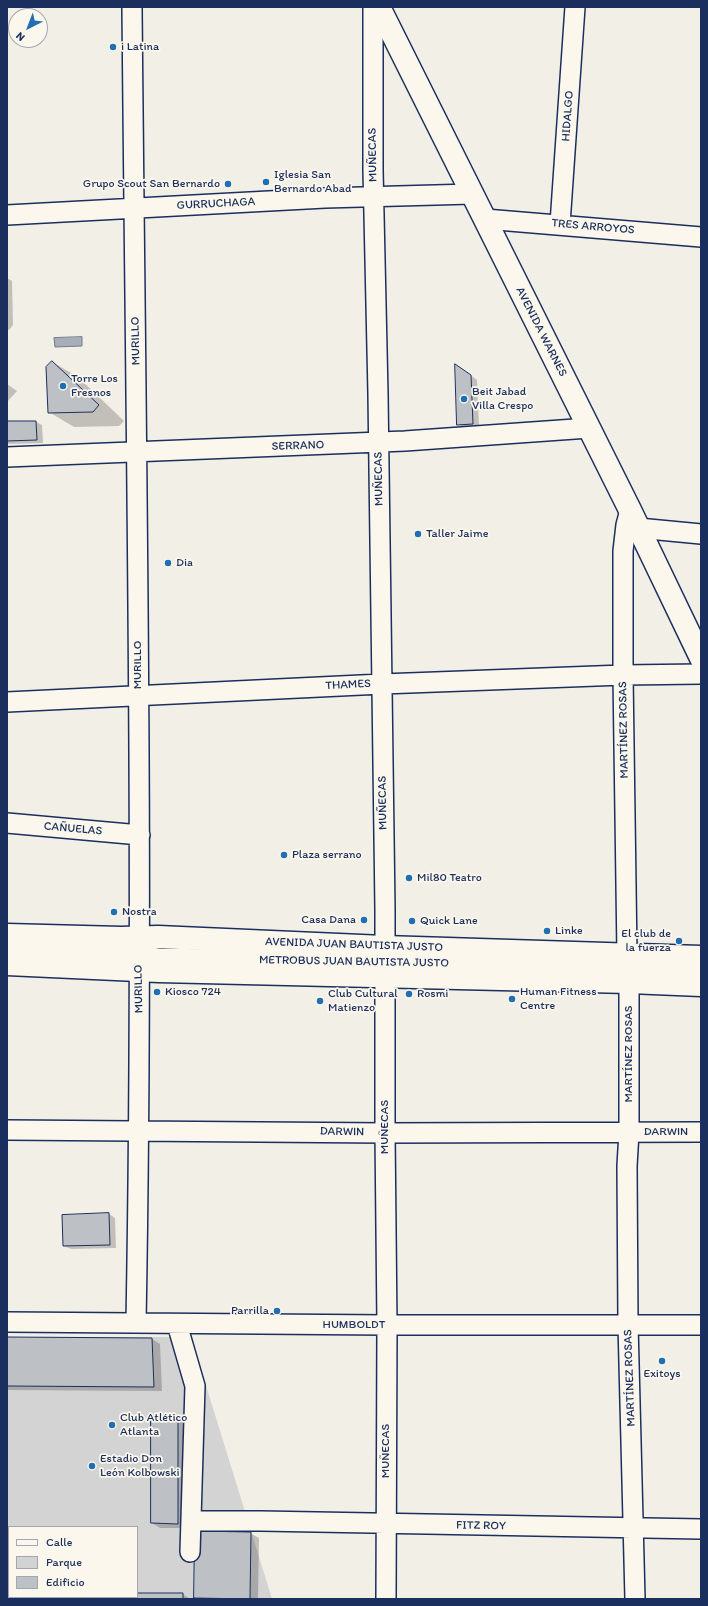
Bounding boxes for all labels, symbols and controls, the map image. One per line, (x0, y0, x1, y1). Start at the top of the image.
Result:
north arrow (8, 8, 48, 48)
text: N (13, 29, 27, 44)
place label: i Latina (121, 40, 159, 54)
marker: i Latina (108, 42, 118, 52)
street label: HIDALGO (559, 90, 577, 142)
street label: MUÑECAS (365, 128, 381, 182)
place label: Iglesia San Bernardo Abad (274, 168, 351, 196)
place label: Grupo Scout San Bernardo (83, 177, 220, 191)
marker: Iglesia San Bernardo Abad (261, 177, 271, 187)
marker: Grupo Scout San Bernardo (223, 179, 233, 189)
street label: GURRUCHAGA (176, 195, 256, 213)
street label: TRES ARROYOS (551, 216, 635, 238)
street label: AVENIDA WARNES (512, 285, 570, 379)
street label: MURILLO (128, 317, 144, 365)
place label: Torre Los Fresnos (71, 372, 118, 400)
marker: Torre Los Fresnos (58, 381, 68, 391)
place label: Beit Jabad Villa Crespo (472, 385, 533, 413)
marker: Beit Jabad Villa Crespo (459, 394, 469, 404)
street label: SERRANO (271, 438, 325, 454)
street label: MUÑECAS (371, 452, 387, 506)
place label: Taller Jaime (426, 527, 489, 541)
marker: Taller Jaime (413, 529, 423, 539)
place label: Dia (176, 556, 193, 570)
marker: Dia (163, 558, 173, 568)
street label: MURILLO (131, 641, 145, 689)
street label: THAMES (325, 677, 371, 693)
street label: MARTÍNEZ ROSAS (616, 681, 632, 779)
street label: MUÑECAS (375, 776, 391, 830)
street label: CAÑUELAS (43, 819, 103, 839)
place label: Plaza serrano (292, 848, 362, 862)
marker: Plaza serrano (279, 850, 289, 860)
place label: Mil80 Teatro (417, 871, 482, 885)
marker: Mil80 Teatro (404, 873, 414, 883)
place label: Nostra (122, 905, 157, 919)
marker: Nostra (109, 907, 119, 917)
place label: Casa Dana (301, 913, 356, 927)
place label: Quick Lane (420, 914, 478, 928)
marker: Casa Dana (359, 915, 369, 925)
marker: Quick Lane (407, 916, 417, 926)
place label: Linke (555, 924, 583, 938)
marker: Linke (542, 926, 552, 936)
place label: El club de la fuerza (621, 927, 671, 955)
street label: AVENIDA JUAN BAUTISTA JUSTO (265, 935, 443, 955)
marker: El club de la fuerza (674, 936, 684, 946)
street label: METROBUS JUAN BAUTISTA JUSTO (259, 953, 449, 971)
street label: MURILLO (131, 965, 147, 1013)
place label: Kiosco 724 (165, 985, 221, 999)
place label: Human Fitness Centre (520, 985, 597, 1013)
marker: Kiosco 724 (152, 987, 162, 997)
place label: Club Cultural Matienzo (328, 987, 398, 1015)
place label: Rosmi (417, 987, 448, 1001)
marker: Rosmi (404, 989, 414, 999)
marker: Human Fitness Centre (507, 994, 517, 1004)
marker: Club Cultural Matienzo (315, 996, 325, 1006)
street label: MARTÍNEZ ROSAS (622, 1005, 636, 1103)
street label: MUÑECAS (378, 1100, 392, 1154)
street label: DARWIN (320, 1124, 364, 1140)
street label: DARWIN (644, 1125, 688, 1139)
place label: Parrilla (231, 1304, 269, 1318)
marker: Parrilla (272, 1306, 282, 1316)
street label: HUMBOLDT (323, 1318, 385, 1332)
street label: MARTÍNEZ ROSAS (621, 1329, 639, 1427)
marker: Exitoys (657, 1356, 667, 1366)
place label: Exitoys (643, 1367, 681, 1381)
place label: Club Atlético Atlanta (120, 1411, 187, 1439)
marker: Club Atlético Atlanta (107, 1420, 117, 1430)
street label: MUÑECAS (379, 1424, 393, 1478)
place label: Estadio Don León Kolbowski (100, 1452, 180, 1480)
marker: Estadio Don León Kolbowski (87, 1461, 97, 1471)
street label: FITZ ROY (456, 1518, 506, 1534)
legend (8, 1526, 138, 1598)
text: Calle (46, 1535, 72, 1549)
text: Parque (46, 1555, 82, 1569)
text: Edificio (46, 1575, 85, 1589)

